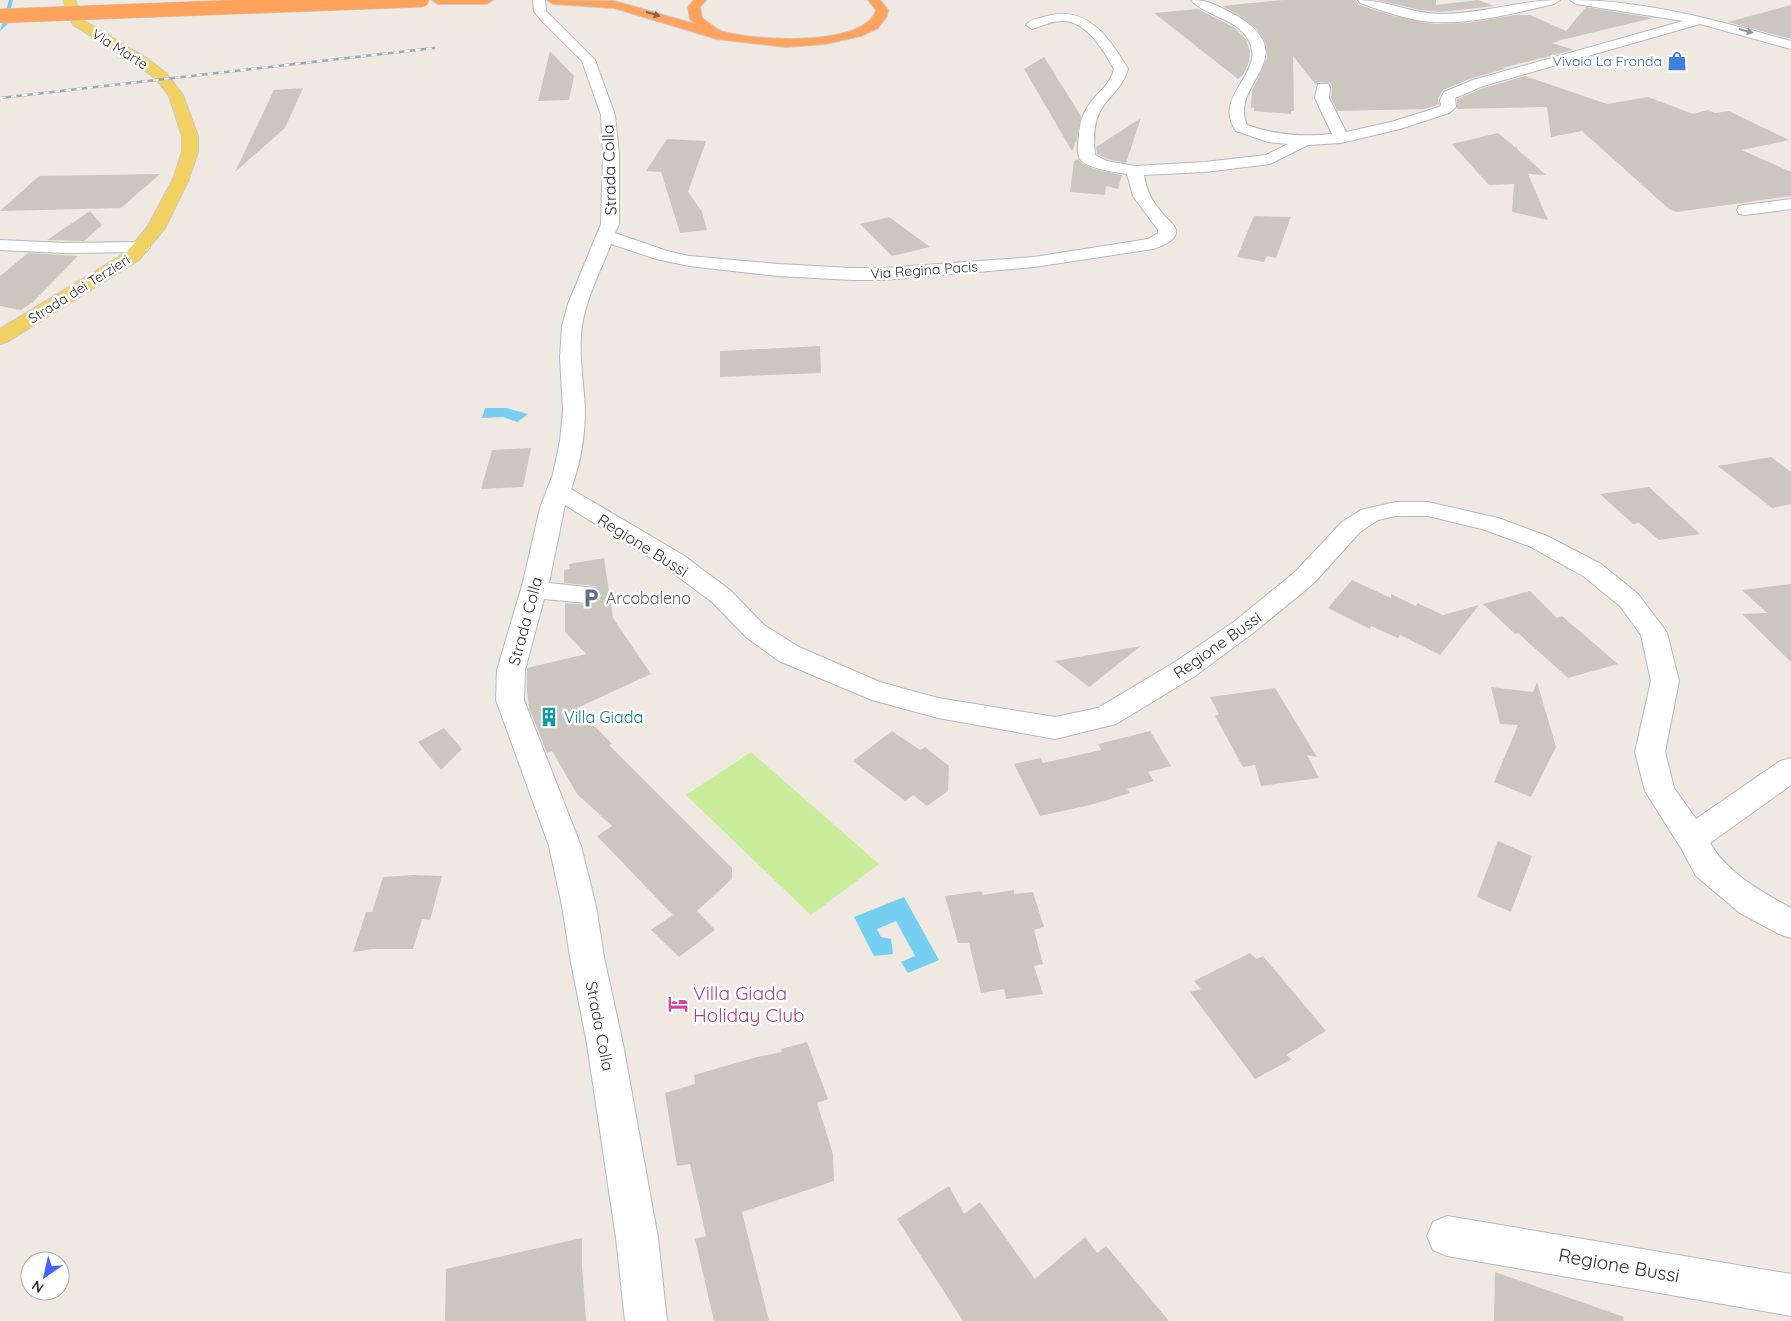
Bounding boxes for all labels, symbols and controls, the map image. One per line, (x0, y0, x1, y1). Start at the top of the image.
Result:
one-way arrow (646, 11, 661, 19)
street label: Via Marte (89, 25, 151, 73)
one-way arrow (1738, 27, 1754, 35)
shop icon: Vivaio La Fronda (1666, 50, 1688, 72)
place label: Vivaio La Fronda (1552, 52, 1662, 70)
street label: Strada Colla (597, 124, 621, 216)
street label: Strada dei Terzieri (25, 251, 133, 327)
street label: Via Regina Pacis (870, 257, 978, 283)
street label: Regione Bussi (594, 509, 692, 581)
street label: Strada Colla (504, 574, 546, 668)
parking icon: Arcobaleno (580, 587, 602, 609)
place label: Arcobaleno (606, 588, 691, 608)
street label: Regione Bussi (1169, 607, 1265, 683)
building icon: Villa Giada (538, 706, 560, 728)
place label: Villa Giada (564, 707, 643, 727)
street label: Strada Colla (582, 979, 618, 1073)
place label: Villa Giada Holiday Club (693, 981, 805, 1027)
hotel icon: Villa Giada Holiday Club (667, 993, 689, 1015)
street label: Regione Bussi (1557, 1243, 1681, 1287)
north arrow (20, 1251, 70, 1301)
text: N (28, 1276, 47, 1297)

